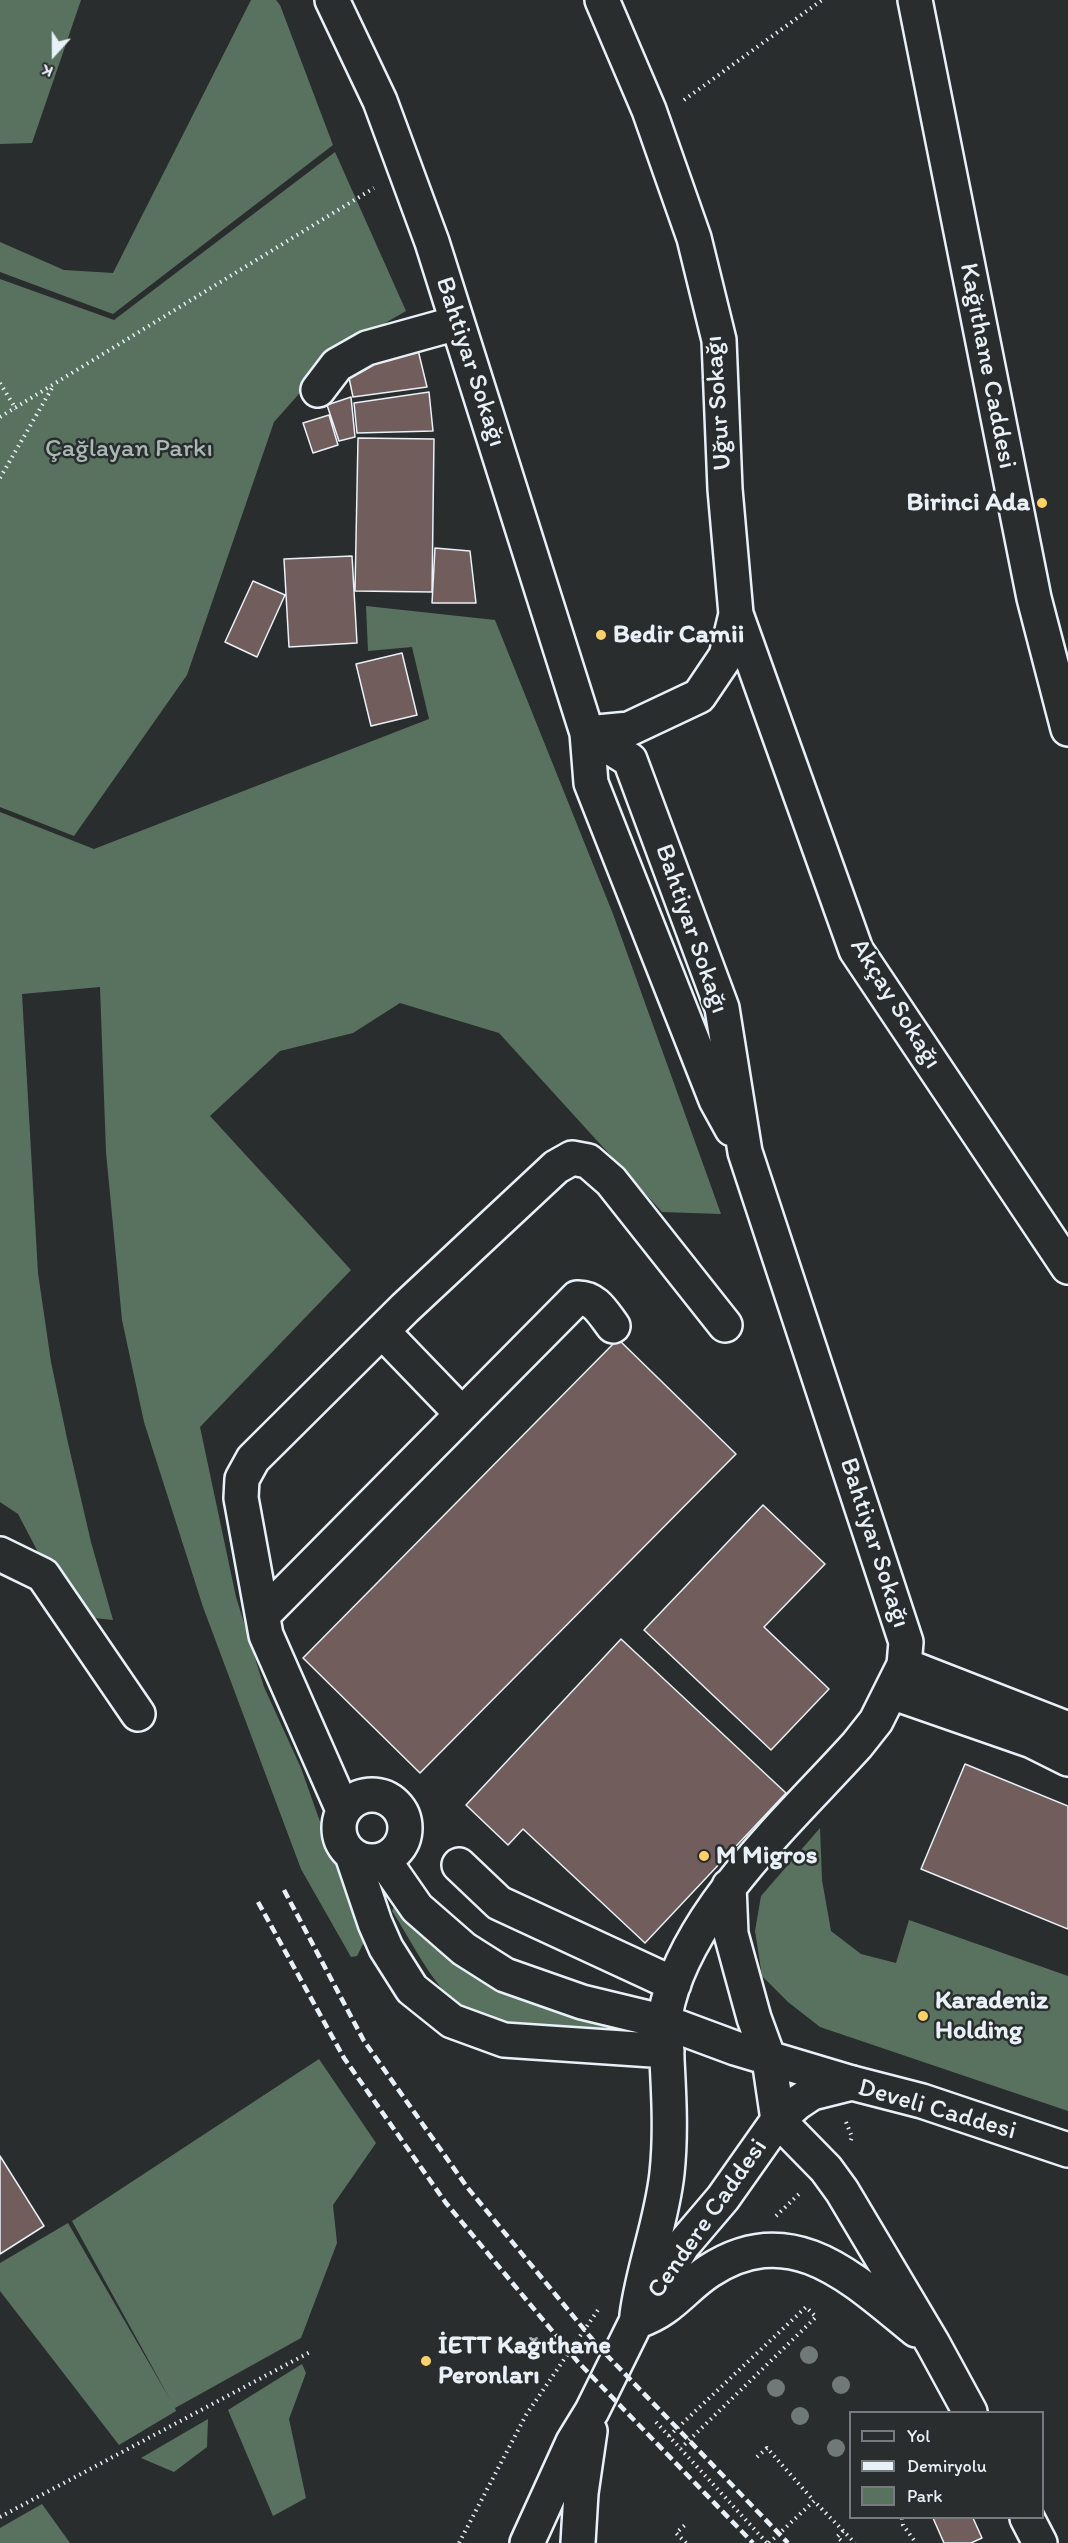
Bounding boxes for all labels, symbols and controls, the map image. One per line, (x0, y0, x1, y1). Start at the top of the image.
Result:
north arrow (24, 24, 84, 84)
text: K (39, 61, 56, 82)
street label: Kağıthane Caddesi (952, 261, 1022, 471)
street label: Bahtiyar Sokağı (428, 273, 512, 451)
street label: Uğur Sokağı (699, 335, 739, 471)
park label: Çağlayan Parkı (45, 433, 213, 465)
place label: Birinci Ada (907, 487, 1030, 519)
marker: Birinci Ada (1035, 496, 1049, 510)
place label: Bedir Camii (613, 619, 744, 651)
marker: Bedir Camii (594, 628, 608, 642)
street label: Bahtiyar Sokağı (647, 840, 735, 1018)
street label: Akçay Sokağı (843, 933, 947, 1075)
street label: Bahtiyar Sokağı (832, 1454, 916, 1632)
place label: M Migros (716, 1840, 817, 1872)
marker: M Migros (697, 1849, 711, 1863)
place label: Karadeniz Holding (935, 1985, 1048, 2046)
marker: Karadeniz Holding (916, 2009, 930, 2023)
street label: Develi Caddesi (854, 2073, 1020, 2147)
street label: Cendere Caddesi (641, 2133, 775, 2305)
place label: İETT Kağıthane Peronları (438, 2330, 611, 2392)
marker: İETT Kağıthane Peronları (419, 2354, 433, 2368)
legend (849, 2411, 1044, 2519)
text: Yol (907, 2425, 930, 2447)
text: Demiryolu (907, 2455, 987, 2477)
text: Park (907, 2485, 942, 2507)

